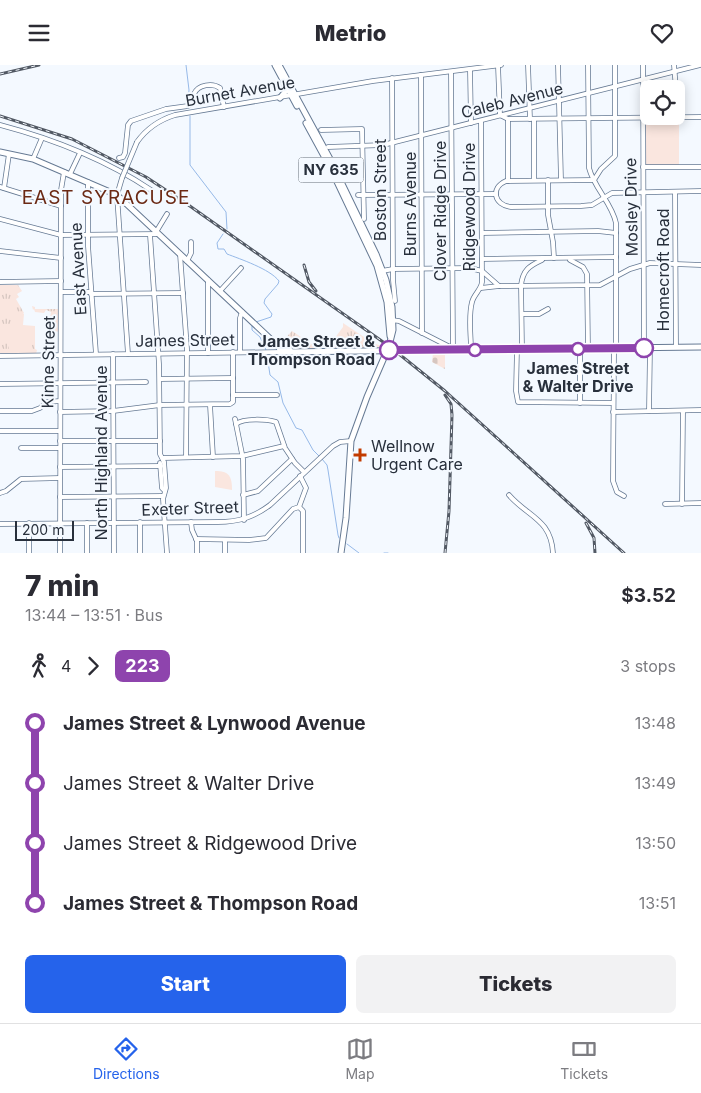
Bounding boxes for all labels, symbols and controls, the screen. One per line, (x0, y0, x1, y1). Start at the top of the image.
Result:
icon: menu (25, 19, 53, 47)
icon: heart (648, 19, 676, 47)
text: Metrio (315, 20, 386, 46)
street label: Burnet Avenue (184, 72, 296, 110)
street label: Caleb Avenue (459, 78, 565, 122)
map controls (640, 80, 685, 125)
button: locate (640, 80, 685, 125)
street label: Boston Street (370, 139, 390, 241)
street label: Clover Ridge Drive (430, 141, 450, 281)
street label: Ridgewood Drive (459, 143, 479, 271)
street label: Burns Avenue (400, 152, 420, 256)
road number: NY 635 (298, 157, 364, 183)
street label: Mosley Drive (620, 158, 642, 256)
district label: EAST SYRACUSE (22, 186, 190, 209)
street label: Homecroft Road (653, 208, 673, 332)
street label: East Avenue (66, 222, 90, 316)
street label: Kinne Street (37, 315, 59, 409)
street label: James Street (135, 329, 235, 351)
place label: James Street & Thompson Road (248, 331, 375, 369)
unlabelled marker (634, 338, 654, 358)
marker: James Street & Thompson Road (379, 340, 399, 360)
marker: James Street & Walter Drive (571, 342, 585, 356)
unlabelled marker (468, 343, 482, 357)
place label: James Street & Walter Drive (523, 358, 633, 396)
street label: North Highland Avenue (91, 366, 111, 540)
place label: Wellnow Urgent Care (371, 436, 463, 474)
marker: Wellnow Urgent Care (353, 448, 367, 462)
street label: Exeter Street (141, 496, 239, 520)
scale bar (15, 518, 74, 541)
text: 200 m (22, 521, 64, 538)
text: 7 min (25, 569, 99, 603)
text: $3.52 (621, 584, 676, 607)
text: 13:44 – 13:51 · Bus (25, 605, 163, 625)
icon: walk (25, 652, 53, 680)
icon: forward (79, 652, 107, 680)
text: 223 (125, 655, 160, 676)
text: 4 (61, 656, 71, 676)
text: 3 stops (620, 656, 676, 676)
text: James Street & Lynwood Avenue (63, 712, 366, 735)
text: 13:48 (635, 713, 676, 733)
text: James Street & Walter Drive (63, 772, 314, 795)
text: 13:49 (635, 773, 676, 793)
text: James Street & Ridgewood Drive (63, 832, 357, 855)
text: 13:50 (635, 833, 676, 853)
text: James Street & Thompson Road (63, 892, 358, 915)
text: 13:51 (639, 893, 676, 913)
button: Start (25, 955, 346, 1013)
button: Tickets (356, 955, 676, 1013)
tab: Directions (93, 1035, 160, 1082)
tab: Map (345, 1035, 375, 1082)
tab: Tickets (560, 1035, 608, 1082)

